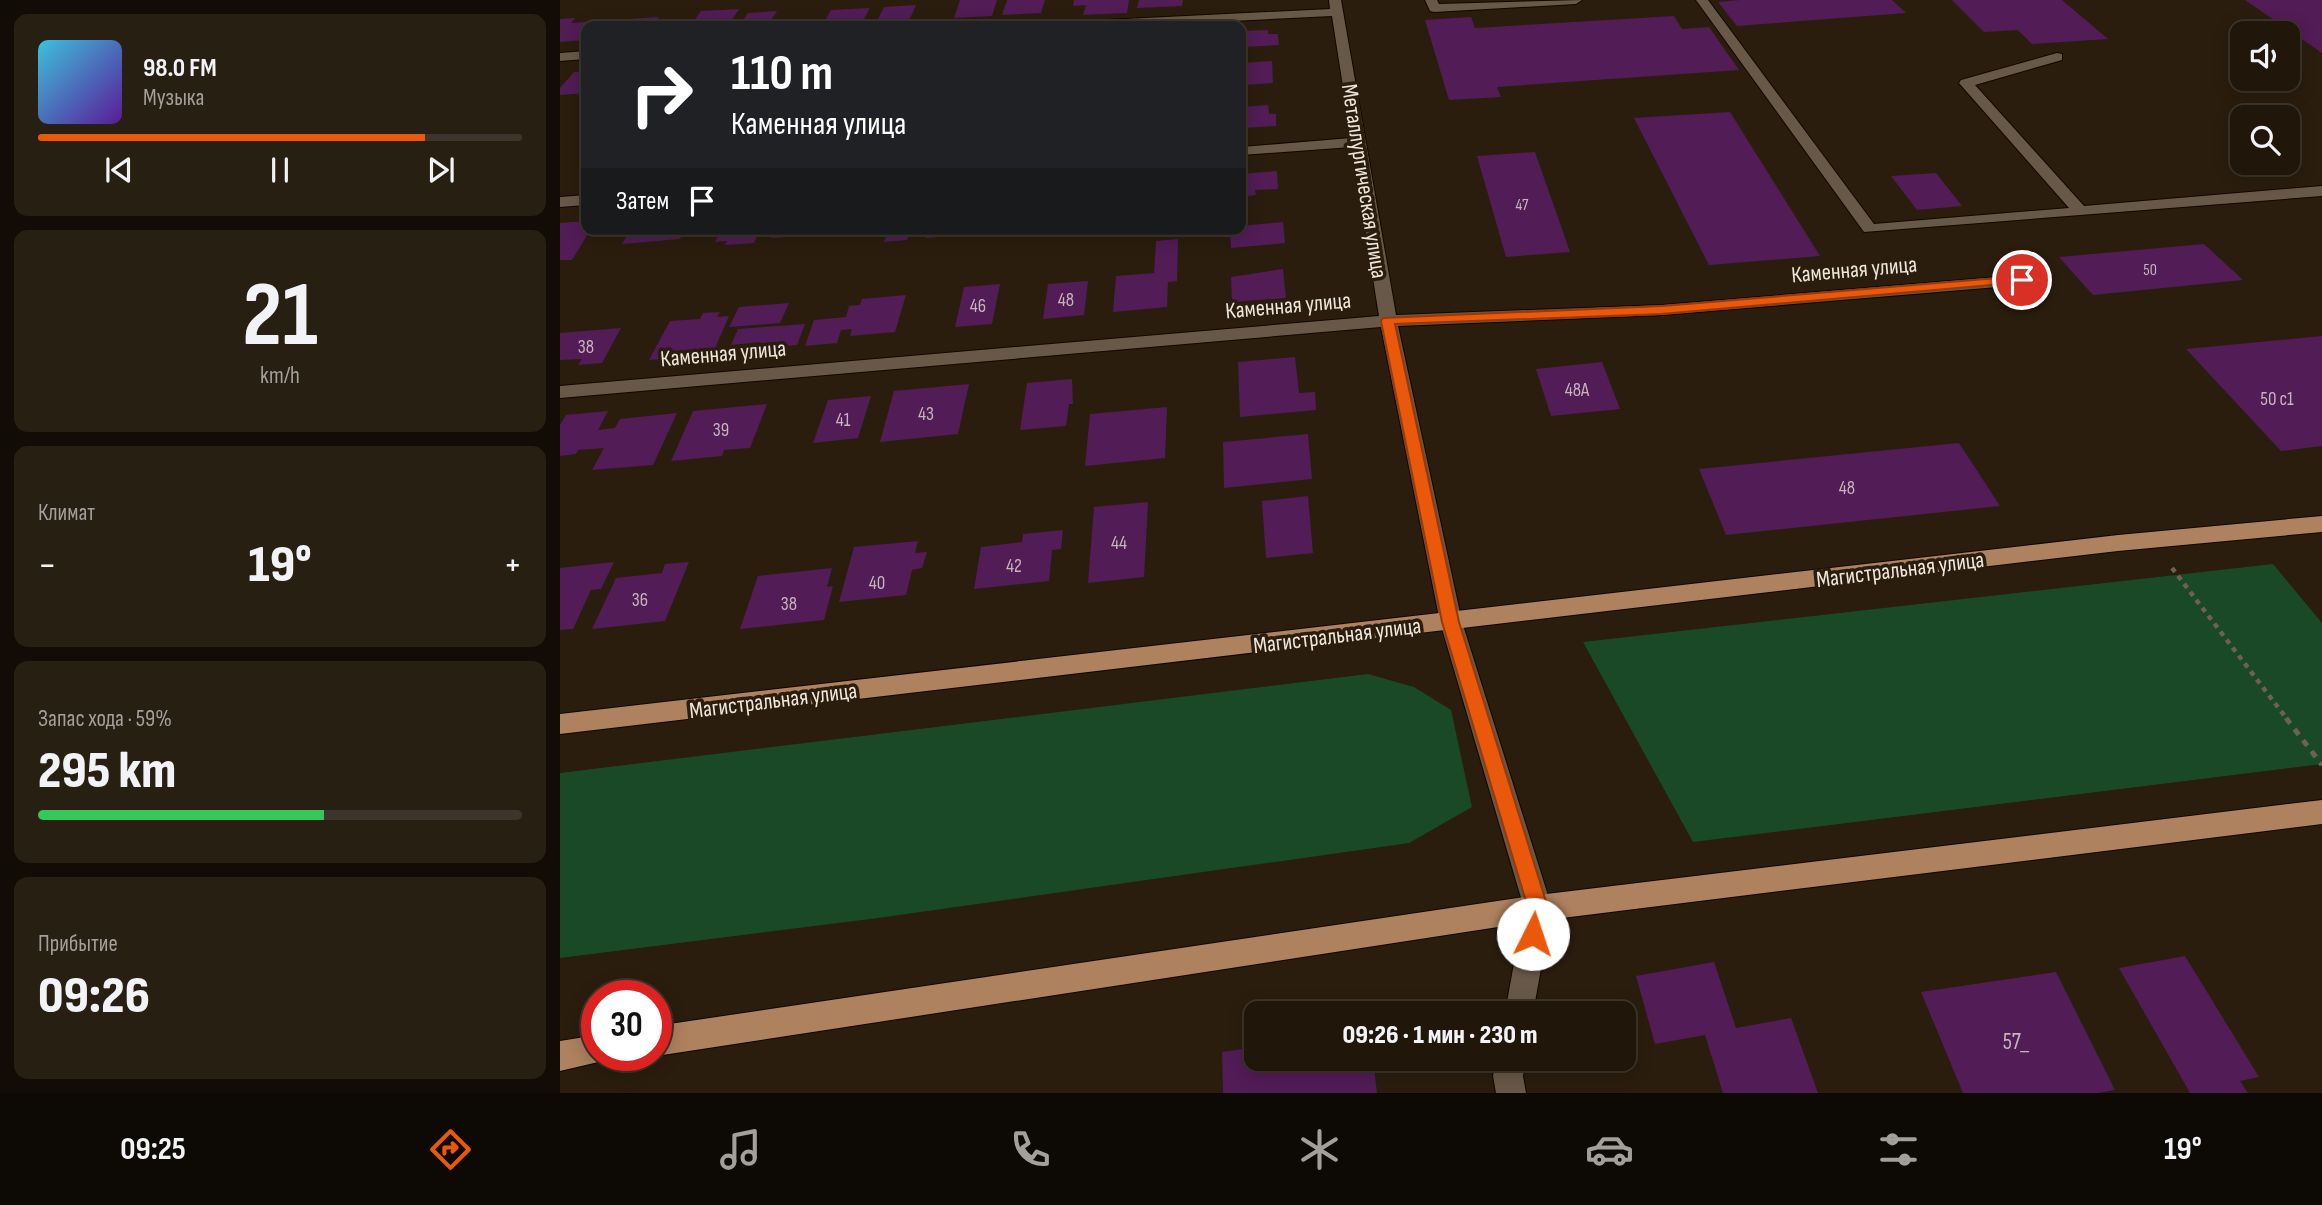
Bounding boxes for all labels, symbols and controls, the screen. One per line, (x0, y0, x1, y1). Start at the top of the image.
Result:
map controls (2230, 21, 2300, 175)
button: sound (2230, 21, 2300, 91)
text: 110 m (731, 45, 833, 104)
icon: right (616, 49, 707, 140)
text: 98.0 FM (143, 53, 217, 84)
street label: Металлургическая улица (1335, 82, 1393, 280)
text: Музыка (143, 84, 204, 112)
text: Каменная улица (731, 105, 906, 144)
button: search (2230, 105, 2300, 175)
icon: previous (100, 151, 138, 189)
icon: pause (261, 151, 299, 189)
icon: next (422, 151, 460, 189)
icon: arrive (683, 182, 721, 220)
text: Затем (616, 186, 669, 217)
house number: 47 (1516, 196, 1529, 215)
pin (1992, 250, 2052, 310)
street label: Каменная улица (1790, 251, 1918, 289)
icon: arrive (2003, 261, 2041, 299)
house number: 50 (2143, 261, 2157, 280)
text: 21 (242, 262, 318, 371)
street label: Каменная улица (1224, 287, 1352, 325)
house number: 48 (1058, 289, 1074, 312)
house number: 46 (970, 295, 986, 318)
street label: Каменная улица (659, 335, 787, 373)
house number: 38 (578, 336, 594, 359)
text: km/h (260, 362, 300, 390)
house number: 48А (1565, 379, 1590, 402)
house number: 50 с1 (2260, 388, 2294, 411)
house number: 43 (918, 403, 934, 426)
house number: 41 (836, 409, 851, 432)
house number: 39 (713, 419, 729, 442)
house number: 48 (1839, 477, 1855, 500)
text: Климат (38, 499, 95, 527)
house number: 44 (1111, 532, 1127, 555)
text: 19° (248, 534, 312, 597)
text: − (38, 543, 57, 588)
text: + (503, 543, 522, 588)
street label: Магистральная улица (1815, 546, 1986, 594)
house number: 42 (1006, 555, 1022, 578)
house number: 40 (869, 572, 885, 595)
house number: 36 (632, 589, 648, 612)
house number: 38 (781, 593, 797, 616)
street label: Магистральная улица (1252, 612, 1423, 660)
street label: Магистральная улица (688, 677, 859, 725)
text: Запас хода · 59% (38, 705, 172, 733)
text: 295 km (38, 740, 176, 803)
position arrow (1496, 897, 1570, 971)
text: Прибытие (38, 930, 118, 958)
text: 09:26 (38, 965, 150, 1028)
speed limit sign: 30 (581, 980, 672, 1071)
text: 09:26 · 1 мин · 230 m (1343, 1020, 1537, 1051)
house number: 57_ (2003, 1028, 2030, 1056)
icon: directions (426, 1125, 475, 1174)
icon: music (716, 1125, 765, 1174)
icon: phone (1006, 1125, 1055, 1174)
icon: climate (1295, 1125, 1344, 1174)
icon: car (1585, 1125, 1634, 1174)
icon: filters (1874, 1125, 1923, 1174)
text: 09:25 (120, 1130, 186, 1169)
text: 19° (2164, 1130, 2202, 1169)

